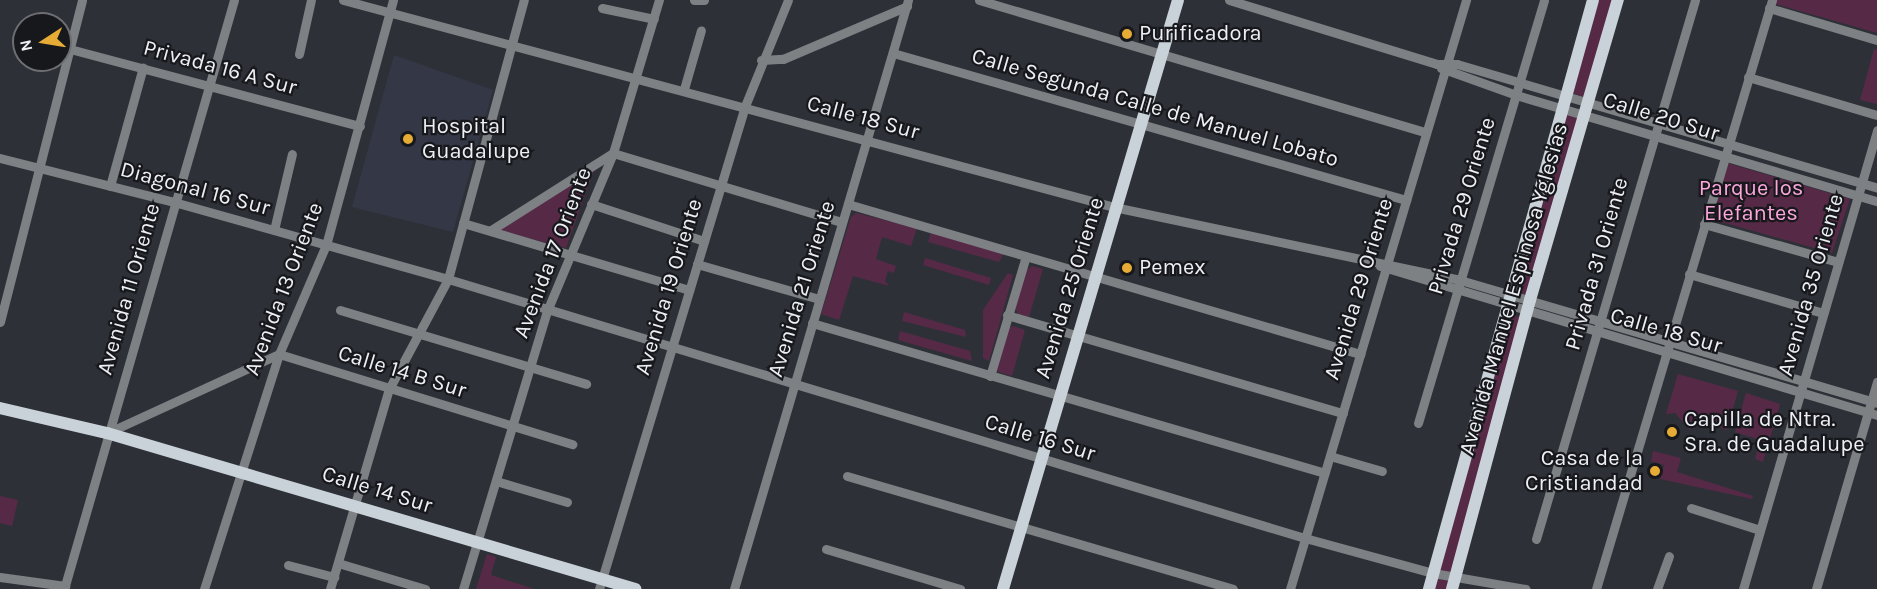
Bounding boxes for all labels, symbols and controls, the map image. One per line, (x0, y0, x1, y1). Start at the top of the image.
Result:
north arrow (12, 12, 72, 72)
place label: Purificadora (1139, 21, 1262, 47)
marker: Purificadora (1120, 27, 1134, 41)
street label: Privada 16 A Sur (140, 35, 300, 101)
text: N (15, 38, 36, 53)
street label: Calle Segunda Calle de Manuel Lobato (969, 43, 1341, 173)
street label: Calle 20 Sur (1600, 87, 1722, 147)
street label: Calle 18 Sur (804, 90, 922, 146)
place label: Hospital Guadalupe (422, 113, 530, 164)
street label: Privada 29 Oriente (1423, 114, 1501, 298)
street label: Avenida Manuel Espinosa Yglesias (1454, 120, 1574, 458)
marker: Hospital Guadalupe (399, 130, 417, 148)
street label: Diagonal 16 Sur (117, 156, 273, 222)
street label: Avenida 17 Oriente (508, 164, 598, 342)
street label: Privada 31 Oriente (1560, 175, 1634, 353)
park label: Parque los Elefantes (1699, 175, 1803, 226)
street label: Avenida 35 Oriente (1772, 191, 1850, 379)
street label: Avenida 25 Oriente (1030, 194, 1110, 382)
street label: Avenida 29 Oriente (1319, 195, 1399, 383)
street label: Avenida 19 Oriente (630, 196, 708, 378)
street label: Avenida 21 Oriente (763, 198, 841, 380)
street label: Avenida 13 Oriente (239, 199, 329, 379)
street label: Avenida 11 Oriente (92, 200, 166, 378)
place label: Pemex (1139, 255, 1206, 281)
marker: Pemex (1120, 261, 1134, 275)
street label: Calle 18 Sur (1607, 302, 1725, 360)
street label: Calle 14 B Sur (335, 340, 469, 404)
place label: Capilla de Ntra. Sra. de Guadalupe (1684, 406, 1864, 458)
street label: Calle 16 Sur (982, 409, 1098, 467)
marker: Capilla de Ntra. Sra. de Guadalupe (1665, 425, 1679, 439)
place label: Casa de la Cristiandad (1525, 445, 1643, 496)
street label: Calle 14 Sur (319, 461, 435, 519)
marker: Casa de la Cristiandad (1648, 464, 1662, 478)

